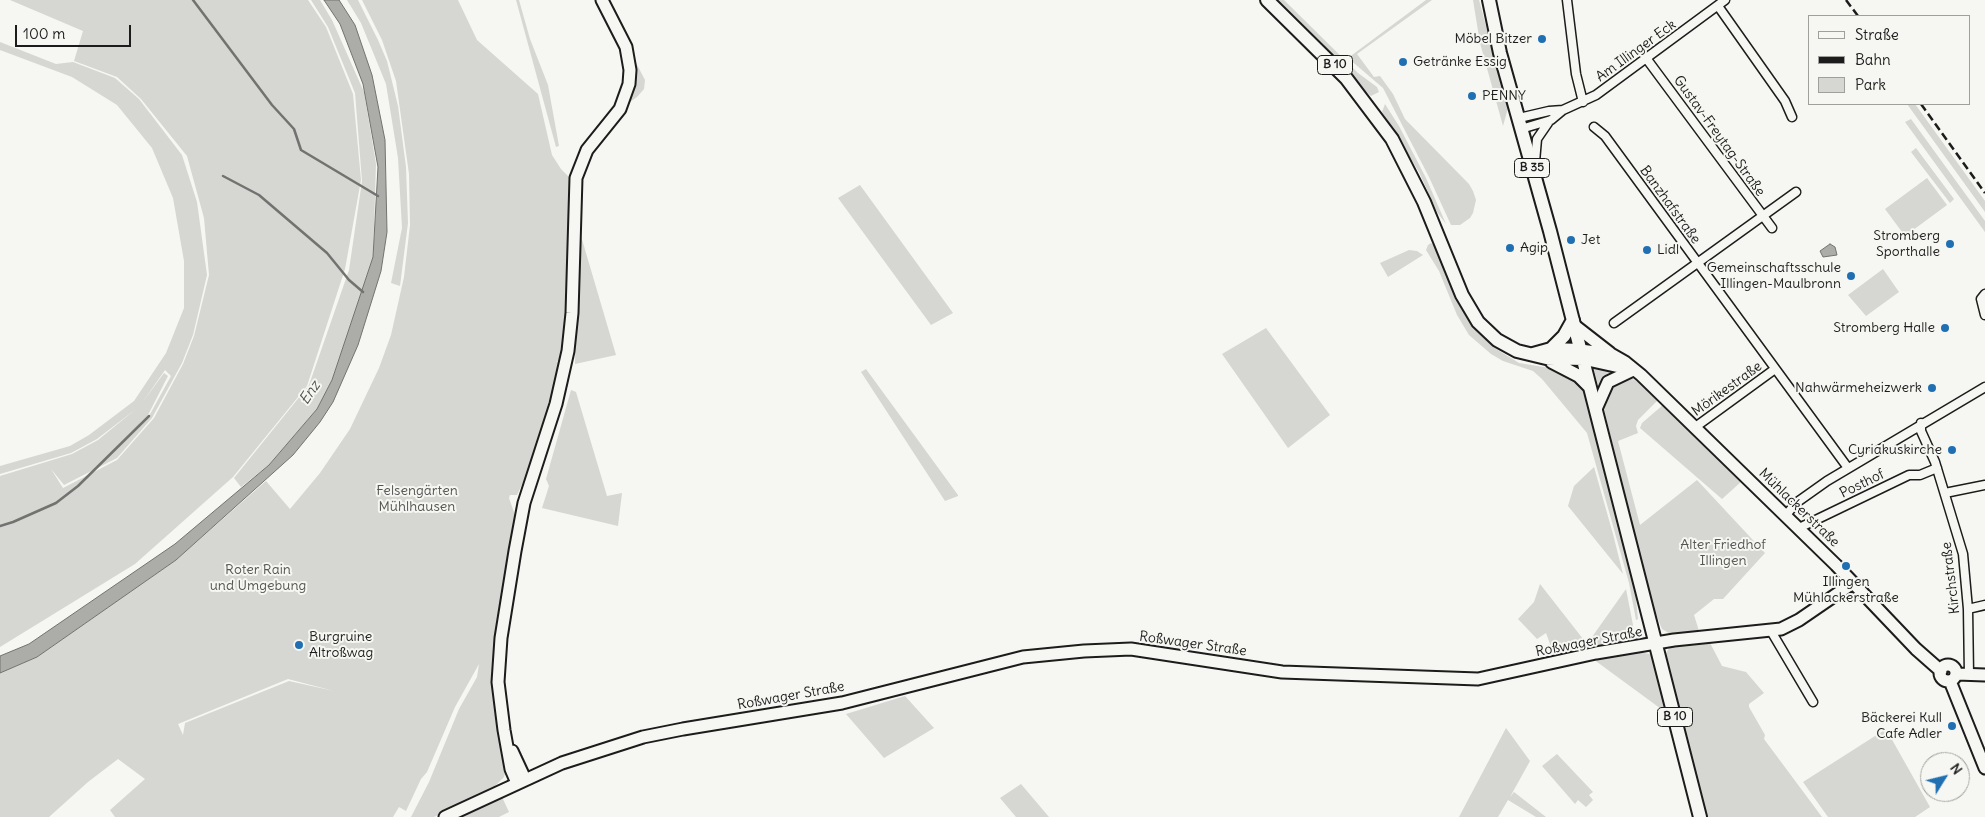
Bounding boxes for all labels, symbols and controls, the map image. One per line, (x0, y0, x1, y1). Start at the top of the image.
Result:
scale bar (18, 15, 134, 47)
legend (1808, 15, 1970, 105)
street label: Am Illinger Eck (1593, 16, 1679, 86)
text: 100 m (23, 24, 65, 43)
text: Straße (1855, 25, 1899, 44)
place label: Möbel Bitzer (1454, 31, 1532, 47)
marker: Möbel Bitzer (1536, 33, 1548, 45)
text: Bahn (1855, 50, 1891, 69)
place label: Getränke Essig (1413, 54, 1507, 70)
road number: B 10 (1318, 56, 1352, 74)
marker: Getränke Essig (1397, 56, 1409, 68)
street label: Gustav-Freytag-Straße (1670, 72, 1768, 200)
text: Park (1855, 75, 1886, 94)
place label: PENNY (1482, 88, 1526, 104)
marker: PENNY (1466, 90, 1478, 102)
road number: B 35 (1514, 158, 1550, 178)
street label: Banzhafstraße (1636, 163, 1704, 247)
place label: Stromberg Sporthalle (1873, 228, 1940, 260)
place label: Jet (1581, 232, 1600, 248)
marker: Jet (1565, 234, 1577, 246)
marker: Stromberg Sporthalle (1944, 238, 1956, 250)
place label: Agip (1520, 240, 1548, 256)
marker: Agip (1504, 242, 1516, 254)
place label: Lidl (1657, 242, 1679, 258)
marker: Lidl (1641, 244, 1653, 256)
place label: Gemeinschaftsschule Illingen-Maulbronn (1707, 260, 1841, 292)
marker: Gemeinschaftsschule Illingen-Maulbronn (1845, 270, 1857, 282)
place label: Stromberg Halle (1833, 320, 1935, 336)
marker: Stromberg Halle (1939, 322, 1951, 334)
street label: Mörikestraße (1689, 358, 1765, 420)
water label: Enz (296, 378, 324, 408)
place label: Nahwärmeheizwerk (1795, 380, 1922, 396)
marker: Nahwärmeheizwerk (1926, 382, 1938, 394)
place label: Cyriakuskirche (1848, 442, 1942, 458)
marker: Cyriakuskirche (1946, 444, 1958, 456)
street label: Mühlackerstraße (1755, 465, 1843, 551)
street label: Posthof (1837, 466, 1887, 502)
park label: Felsengärten Mühlhausen (376, 483, 458, 516)
park label: Alter Friedhof Illingen (1680, 537, 1766, 570)
street label: Kirchstraße (1938, 541, 1964, 615)
marker: Illingen Mühlackerstraße (1840, 560, 1852, 572)
park label: Roter Rain und Umgebung (210, 562, 306, 594)
place label: Illingen Mühlackerstraße (1793, 574, 1899, 606)
street label: Roßwager Straße (1534, 623, 1644, 661)
street label: Roßwager Straße (1138, 628, 1248, 660)
place label: Burgruine Altroßwag (309, 629, 373, 662)
marker: Burgruine Altroßwag (293, 639, 305, 651)
street label: Roßwager Straße (736, 678, 846, 714)
road number: B 10 (1658, 708, 1692, 726)
place label: Bäckerei Kull Cafe Adler (1861, 710, 1942, 742)
marker: Bäckerei Kull Cafe Adler (1946, 720, 1958, 732)
north arrow (1920, 752, 1970, 802)
text: N (1946, 760, 1966, 778)

